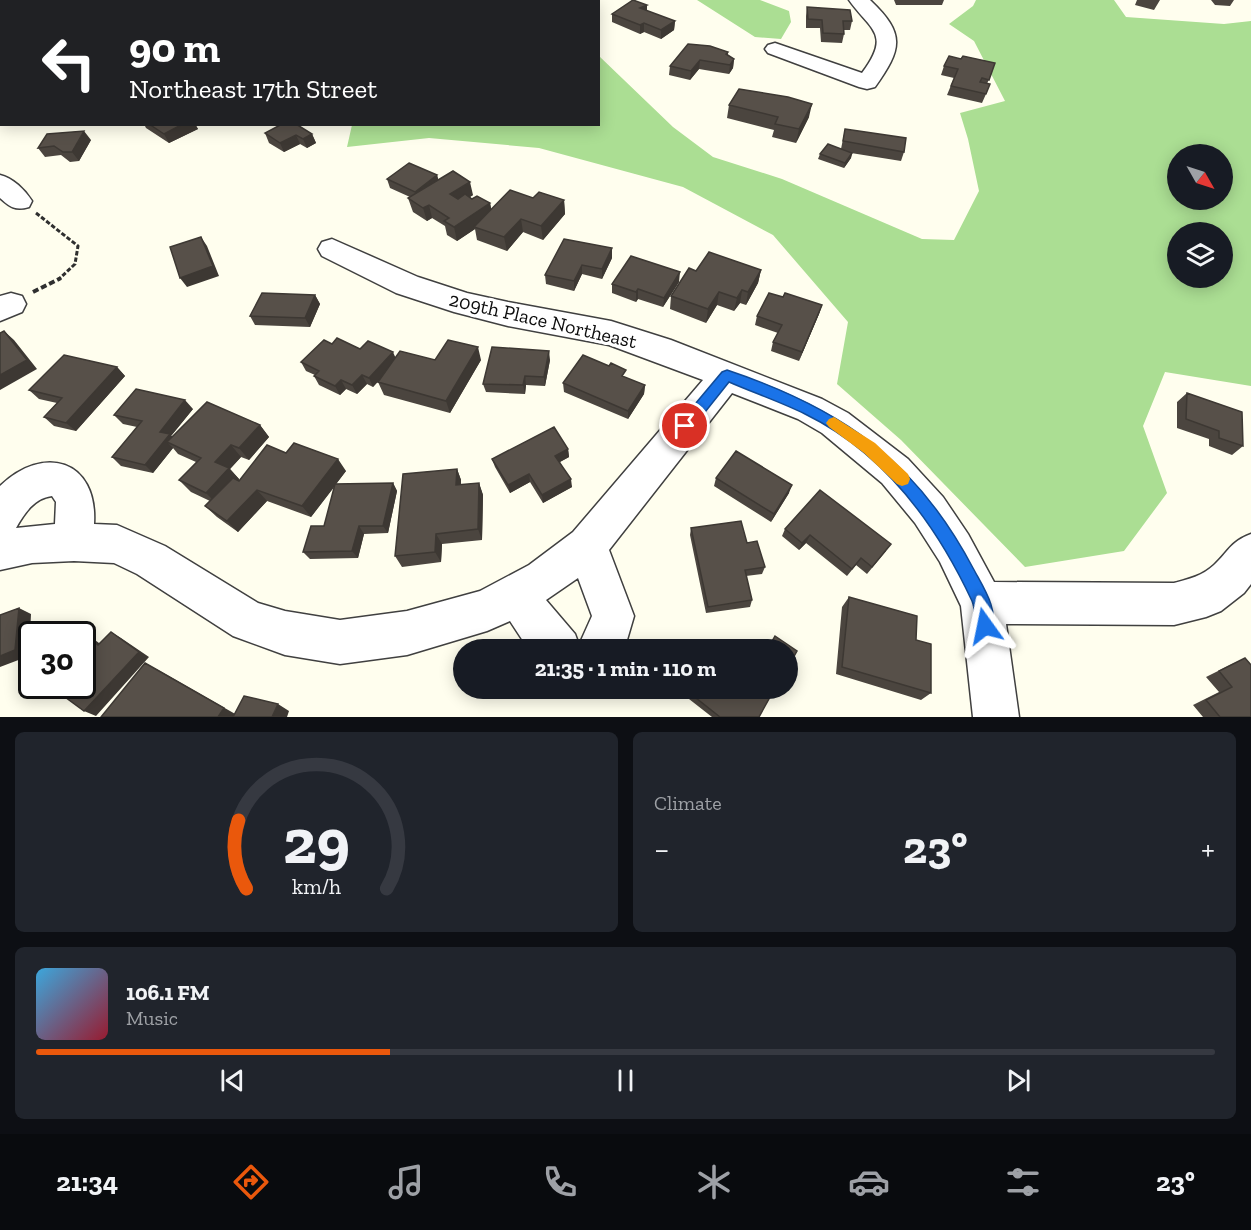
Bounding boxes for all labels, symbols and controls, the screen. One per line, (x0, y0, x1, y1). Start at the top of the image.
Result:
text: 90 m (129, 22, 220, 73)
icon: left (30, 24, 108, 102)
text: Northeast 17th Street (129, 73, 377, 105)
north arrow (1167, 144, 1233, 210)
map controls (1167, 144, 1233, 288)
button: layers (1167, 222, 1233, 288)
street label: 209th Place Northeast (447, 287, 640, 353)
pin (659, 400, 710, 451)
icon: arrive (668, 409, 701, 442)
position arrow (953, 594, 1017, 658)
speed limit sign: 30 (18, 621, 96, 699)
text: 21:35 · 1 min · 110 m (535, 655, 716, 682)
text: Climate (654, 791, 722, 815)
text: 29 (283, 804, 350, 879)
text: 23° (903, 821, 968, 875)
text: − (654, 829, 669, 868)
text: + (1201, 829, 1215, 868)
text: km/h (292, 874, 341, 899)
text: 106.1 FM (126, 979, 210, 1006)
text: Music (126, 1006, 178, 1030)
icon: previous (216, 1064, 249, 1097)
icon: pause (609, 1064, 642, 1097)
icon: next (1002, 1064, 1035, 1097)
icon: directions (230, 1161, 272, 1203)
icon: music (385, 1161, 427, 1203)
icon: phone (539, 1161, 581, 1203)
icon: climate (693, 1161, 735, 1203)
icon: car (848, 1161, 890, 1203)
icon: filters (1002, 1161, 1044, 1203)
text: 21:34 (56, 1166, 118, 1198)
text: 23° (1156, 1166, 1195, 1198)

